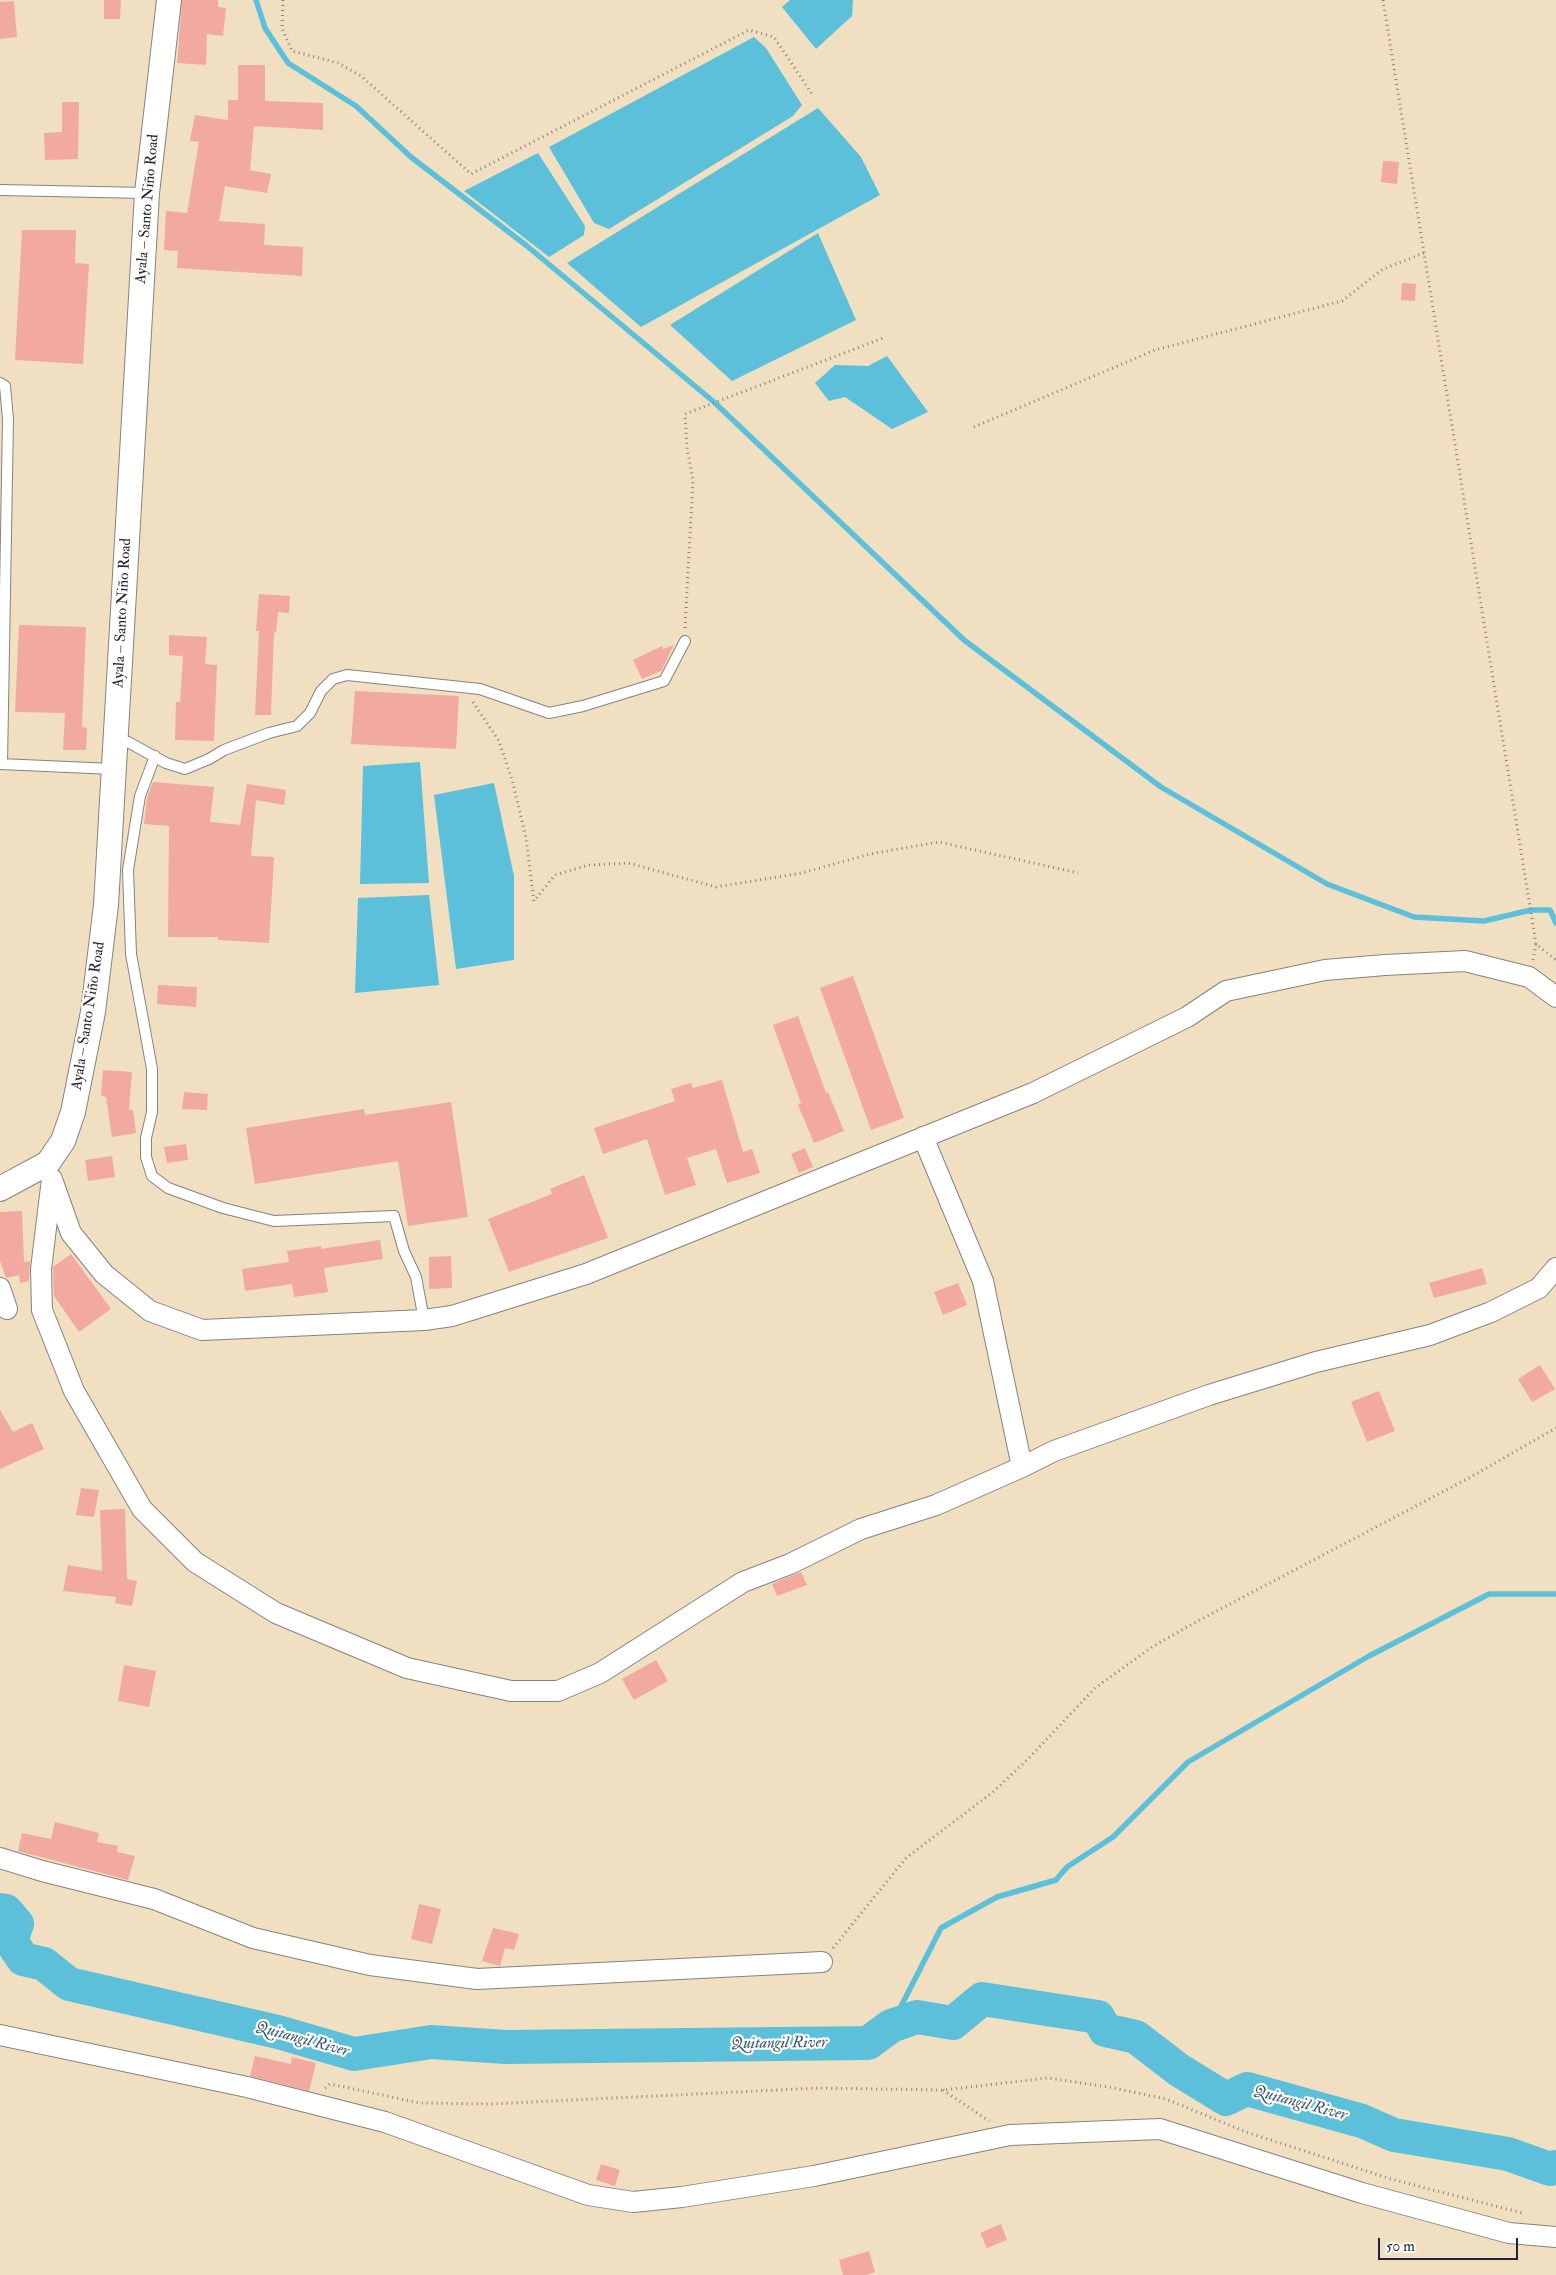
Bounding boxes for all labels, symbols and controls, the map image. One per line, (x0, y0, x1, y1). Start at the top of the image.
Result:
street label: Ayala – Santo Niño Road (133, 134, 163, 284)
street label: Ayala – Santo Niño Road (110, 538, 136, 688)
street label: Ayala – Santo Niño Road (68, 941, 110, 1091)
water label: Quitangil River (253, 2018, 351, 2062)
water label: Quitangil River (731, 2034, 827, 2054)
water label: Quitangil River (1251, 2082, 1349, 2126)
scale bar (1381, 2228, 1521, 2260)
text: 50 m (1386, 2237, 1415, 2256)

